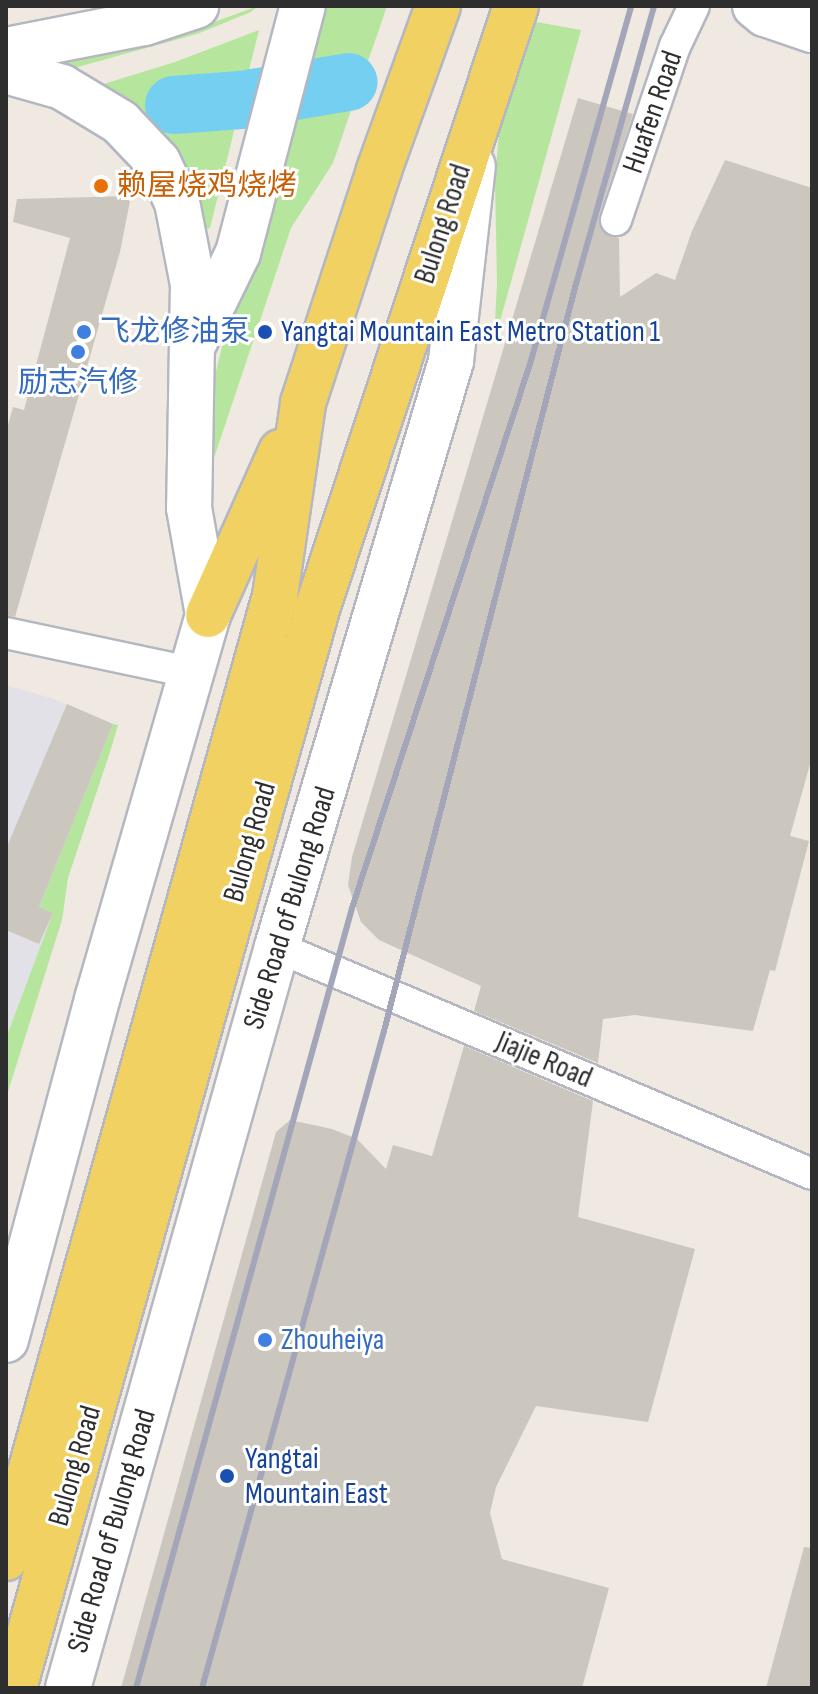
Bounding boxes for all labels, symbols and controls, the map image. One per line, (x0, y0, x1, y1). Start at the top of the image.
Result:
street label: Huafen Road (615, 46, 691, 178)
street label: Bulong Road (407, 160, 479, 288)
place label: 赖屋烧鸡烧烤 (117, 168, 297, 204)
marker: 赖屋烧鸡烧烤 (92, 177, 110, 195)
place label: 飞龙修油泵 (100, 314, 250, 350)
place label: Yangtai Mountain East Metro Station 1 (281, 314, 660, 350)
marker: 飞龙修油泵 (75, 323, 93, 341)
marker: Yangtai Mountain East Metro Station 1 (256, 323, 274, 341)
marker: 励志汽修 (69, 343, 87, 361)
place label: 励志汽修 (18, 365, 138, 401)
street label: Bulong Road (216, 778, 284, 906)
street label: Side Road of Bulong Road (236, 782, 344, 1034)
street label: Jiajie Road (490, 1024, 598, 1096)
place label: Zhouheiya (281, 1322, 384, 1358)
marker: Zhouheiya (256, 1331, 274, 1349)
street label: Bulong Road (41, 1402, 109, 1530)
street label: Side Road of Bulong Road (60, 1405, 164, 1657)
place label: Yangtai Mountain East (245, 1441, 388, 1512)
marker: Yangtai Mountain East (216, 1465, 238, 1487)

